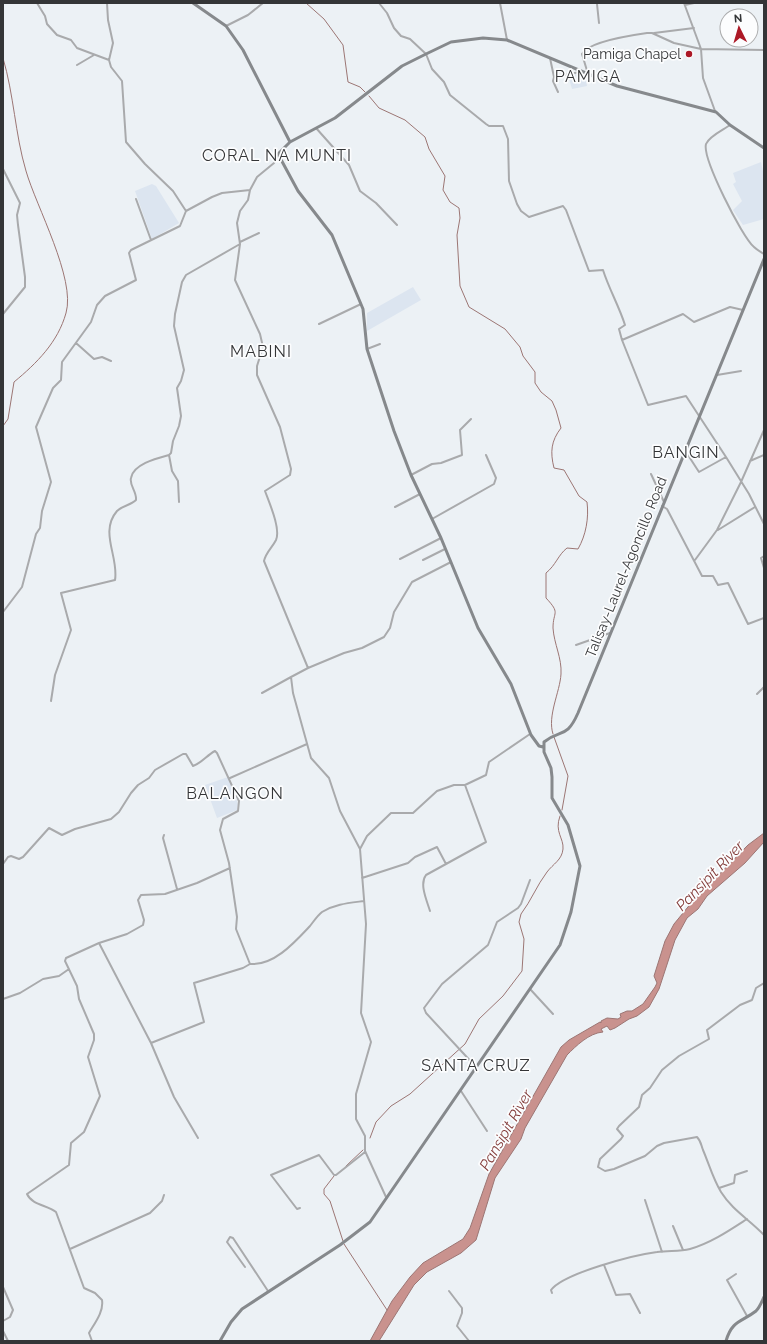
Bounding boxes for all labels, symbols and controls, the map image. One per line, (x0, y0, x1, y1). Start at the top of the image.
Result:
north arrow (719, 8, 759, 48)
text: N (733, 12, 743, 25)
place label: Pamiga Chapel (583, 46, 681, 62)
marker: Pamiga Chapel (684, 49, 694, 59)
district label: PAMIGA (555, 67, 621, 86)
district label: CORAL NA MUNTI (202, 146, 352, 165)
district label: MABINI (230, 342, 292, 361)
district label: BANGIN (652, 443, 720, 462)
street label: Talisay-Laurel-Agoncillo Road (582, 474, 670, 660)
district label: BALANGON (186, 784, 284, 803)
water label: Pansipit River (672, 837, 748, 915)
district label: SANTA CRUZ (421, 1056, 531, 1075)
water label: Pansipit River (476, 1086, 537, 1174)

